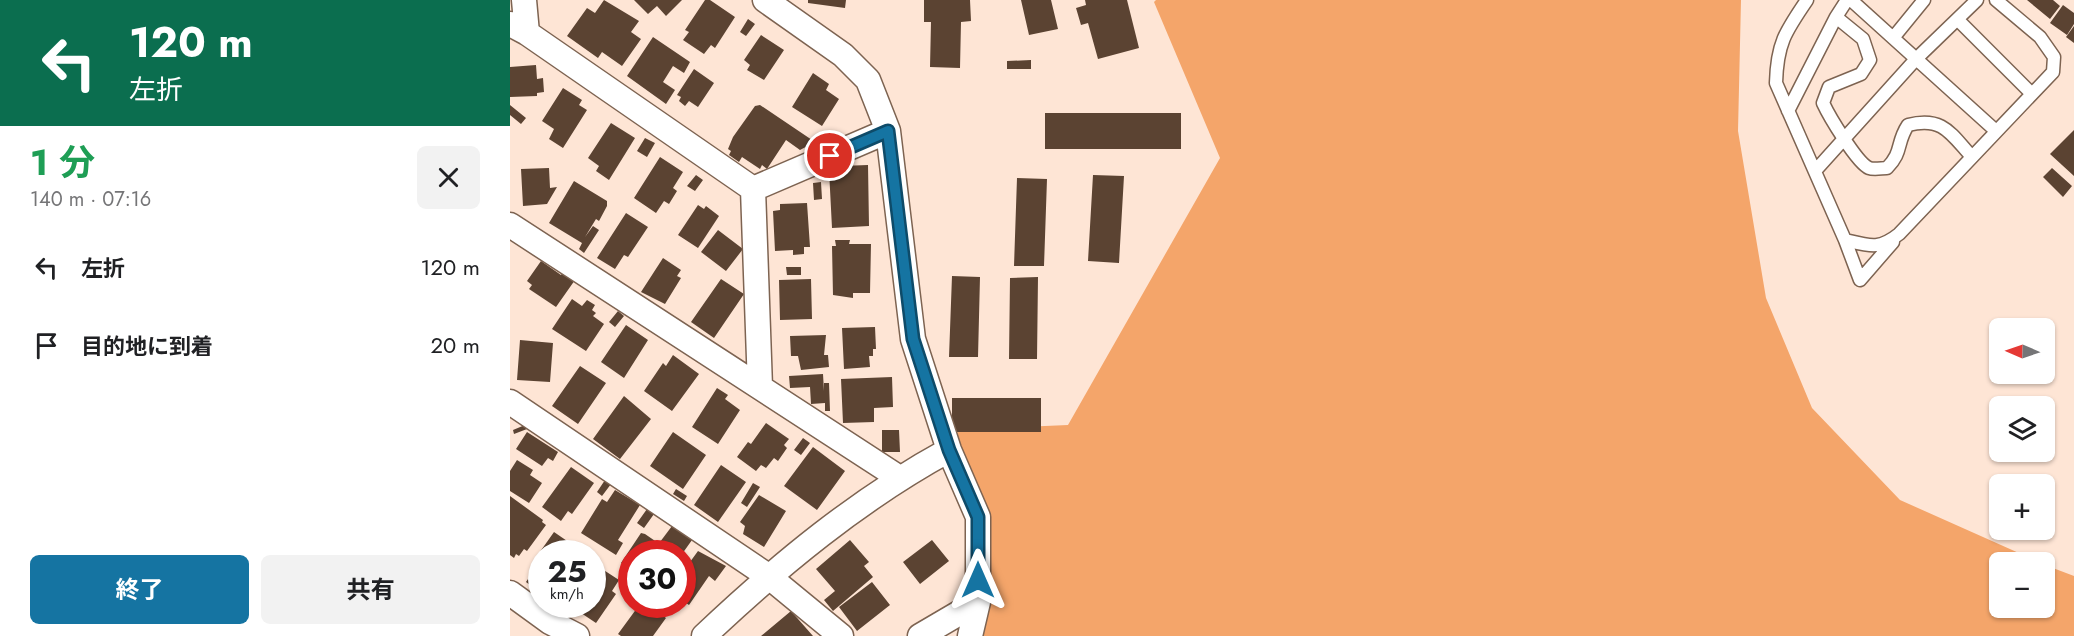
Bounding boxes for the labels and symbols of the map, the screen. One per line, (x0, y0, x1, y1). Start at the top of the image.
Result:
pin (804, 130, 855, 181)
north arrow (1989, 318, 2055, 384)
speed limit sign: 30 (618, 540, 696, 618)
position arrow (946, 548, 1010, 612)

